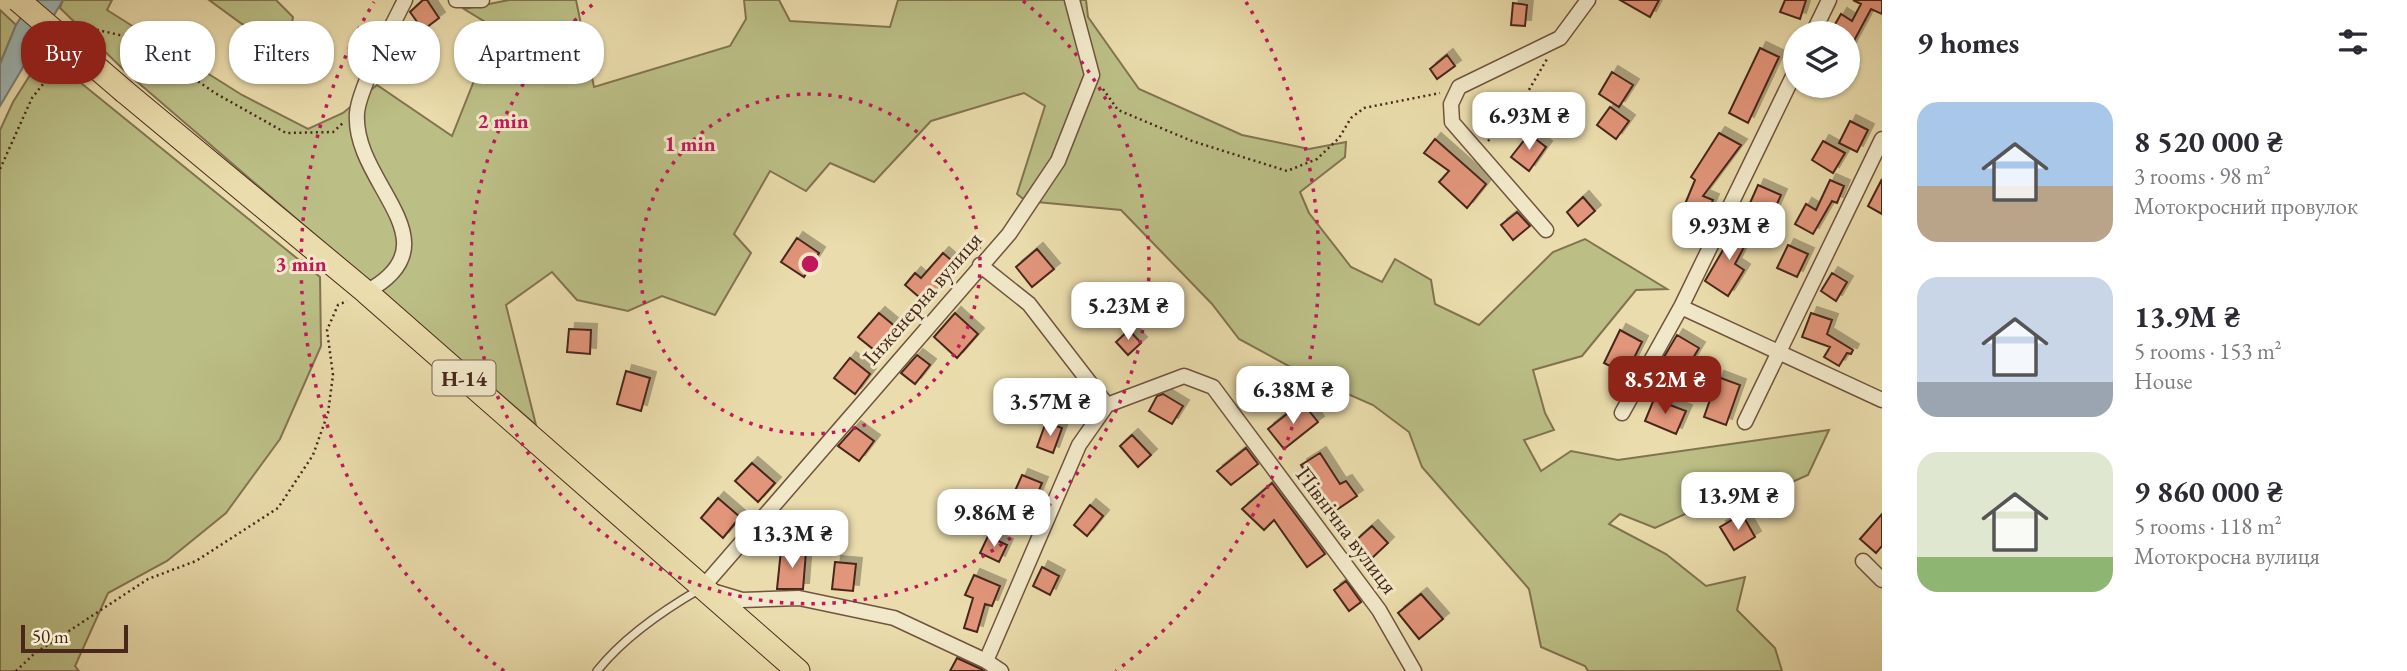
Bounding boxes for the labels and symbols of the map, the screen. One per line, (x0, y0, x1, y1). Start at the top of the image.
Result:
pin: 6.93M ₴ (1464, 92, 1594, 152)
text: 2 min (477, 107, 529, 134)
text: 1 min (664, 130, 716, 157)
pin: 9.93M ₴ (1664, 202, 1794, 262)
street label: Інженерна вулиця (856, 225, 988, 371)
text: 3 min (275, 250, 327, 277)
centre of rings (798, 252, 822, 276)
pin: 5.23M ₴ (1063, 282, 1193, 342)
pin: 8.52M ₴ (1600, 356, 1730, 416)
road number: Н-14 (433, 360, 496, 396)
pin: 6.38M ₴ (1228, 366, 1358, 426)
pin: 3.57M ₴ (985, 378, 1115, 438)
street label: Північна вулиця (1289, 460, 1405, 600)
pin: 13.9M ₴ (1673, 472, 1803, 532)
pin: 9.86M ₴ (929, 490, 1059, 549)
pin: 13.3M ₴ (727, 510, 857, 570)
scale bar (21, 622, 128, 654)

